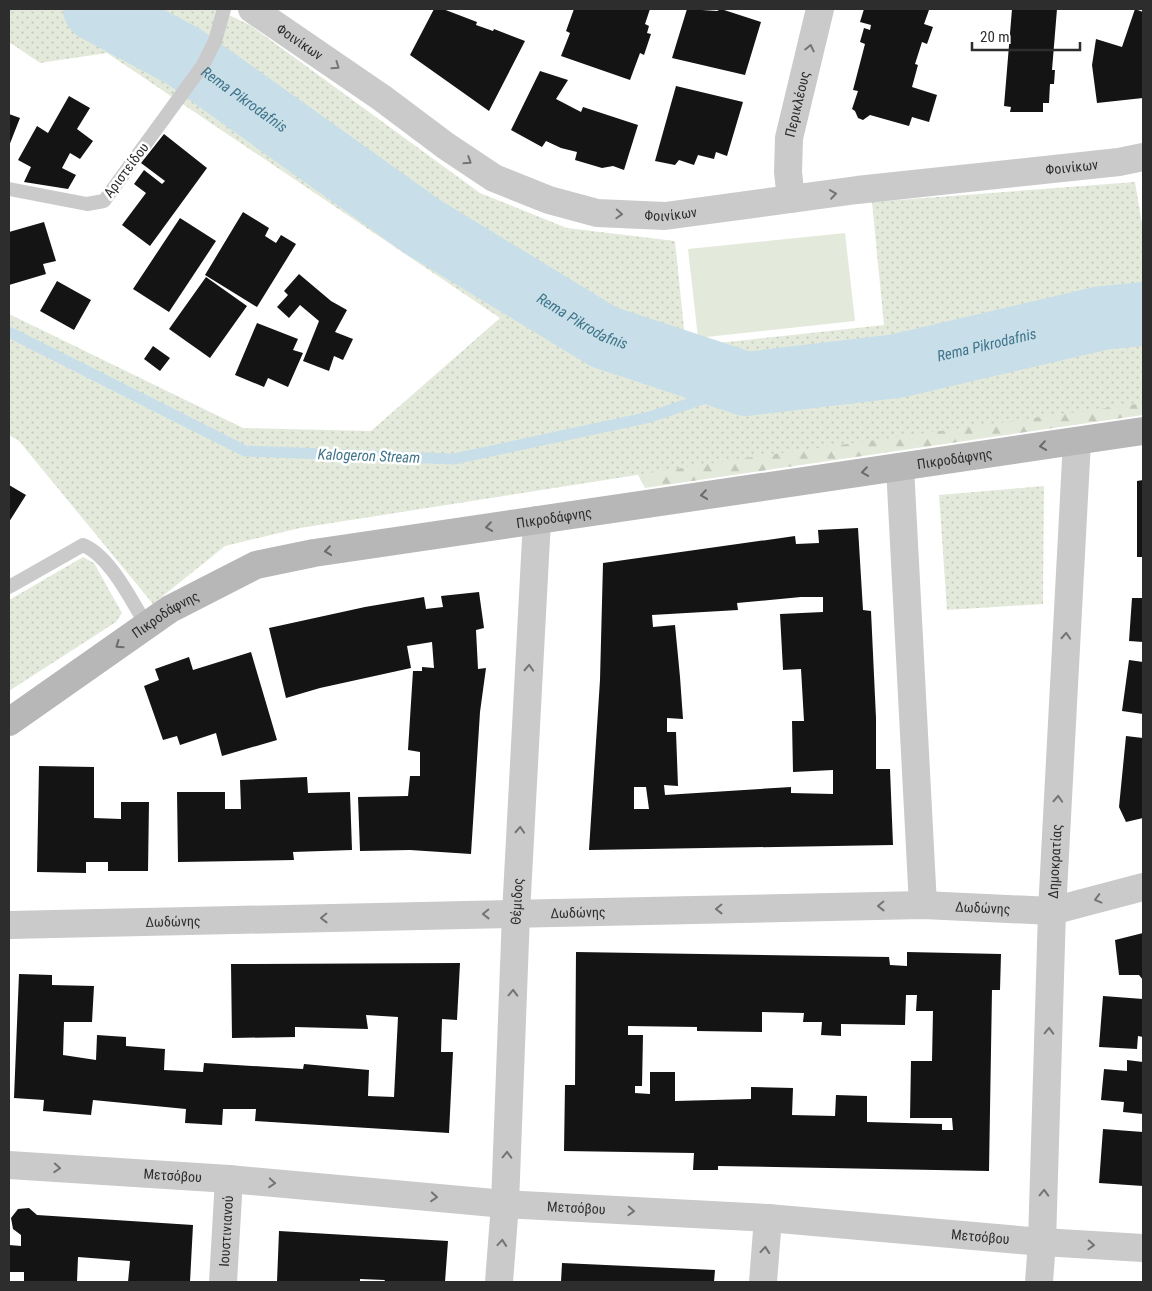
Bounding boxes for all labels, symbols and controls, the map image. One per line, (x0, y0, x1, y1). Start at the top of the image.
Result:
street label: Φοινίκων (274, 20, 326, 63)
scale bar (972, 20, 1080, 52)
text: 20 m (980, 28, 1010, 46)
one-way arrow (804, 44, 815, 53)
one-way arrow (330, 60, 339, 69)
water label: Rema Pikrodafnis (198, 63, 291, 137)
street label: Περικλέους (782, 70, 813, 139)
street label: Αριστείδου (100, 139, 152, 200)
one-way arrow (463, 154, 472, 164)
street label: Φοινίκων (1045, 156, 1099, 178)
one-way arrow (829, 189, 837, 200)
street label: Φοινίκων (644, 204, 698, 224)
one-way arrow (616, 209, 623, 219)
water label: Rema Pikrodafnis (534, 289, 630, 353)
water label: Rema Pikrodafnis (935, 325, 1038, 365)
one-way arrow (1039, 440, 1047, 450)
water label: Kalogeron Stream (317, 445, 421, 467)
street label: Πικροδάφνης (916, 445, 993, 472)
one-way arrow (861, 466, 869, 477)
one-way arrow (700, 490, 709, 500)
street label: Πικροδάφνης (515, 504, 593, 531)
one-way arrow (485, 521, 493, 532)
one-way arrow (324, 545, 333, 555)
street label: Πικροδάφνης (129, 588, 202, 641)
one-way arrow (1061, 632, 1072, 640)
one-way arrow (115, 639, 125, 648)
one-way arrow (524, 664, 535, 672)
one-way arrow (1053, 795, 1064, 803)
street label: Δημοκρατίας (1045, 824, 1065, 899)
one-way arrow (515, 826, 526, 834)
street label: Θέμιδος (508, 878, 526, 925)
one-way arrow (1093, 893, 1102, 904)
street label: Δωδώνης (955, 899, 1011, 917)
one-way arrow (877, 901, 885, 911)
street label: Δωδώνης (550, 904, 606, 921)
one-way arrow (715, 904, 722, 914)
one-way arrow (482, 909, 490, 919)
street label: Δωδώνης (145, 913, 201, 930)
one-way arrow (320, 913, 328, 923)
one-way arrow (507, 988, 518, 996)
one-way arrow (1044, 1027, 1054, 1034)
one-way arrow (502, 1151, 512, 1158)
one-way arrow (54, 1162, 62, 1173)
street label: Μετσόβου (143, 1166, 203, 1185)
one-way arrow (268, 1177, 276, 1188)
one-way arrow (1039, 1189, 1049, 1197)
one-way arrow (430, 1192, 438, 1203)
street label: Ιουστινιανού (216, 1195, 236, 1267)
street label: Μετσόβου (547, 1198, 606, 1217)
one-way arrow (627, 1205, 635, 1216)
street label: Μετσόβου (950, 1226, 1010, 1247)
one-way arrow (496, 1239, 507, 1247)
one-way arrow (1087, 1239, 1095, 1250)
one-way arrow (760, 1246, 771, 1254)

